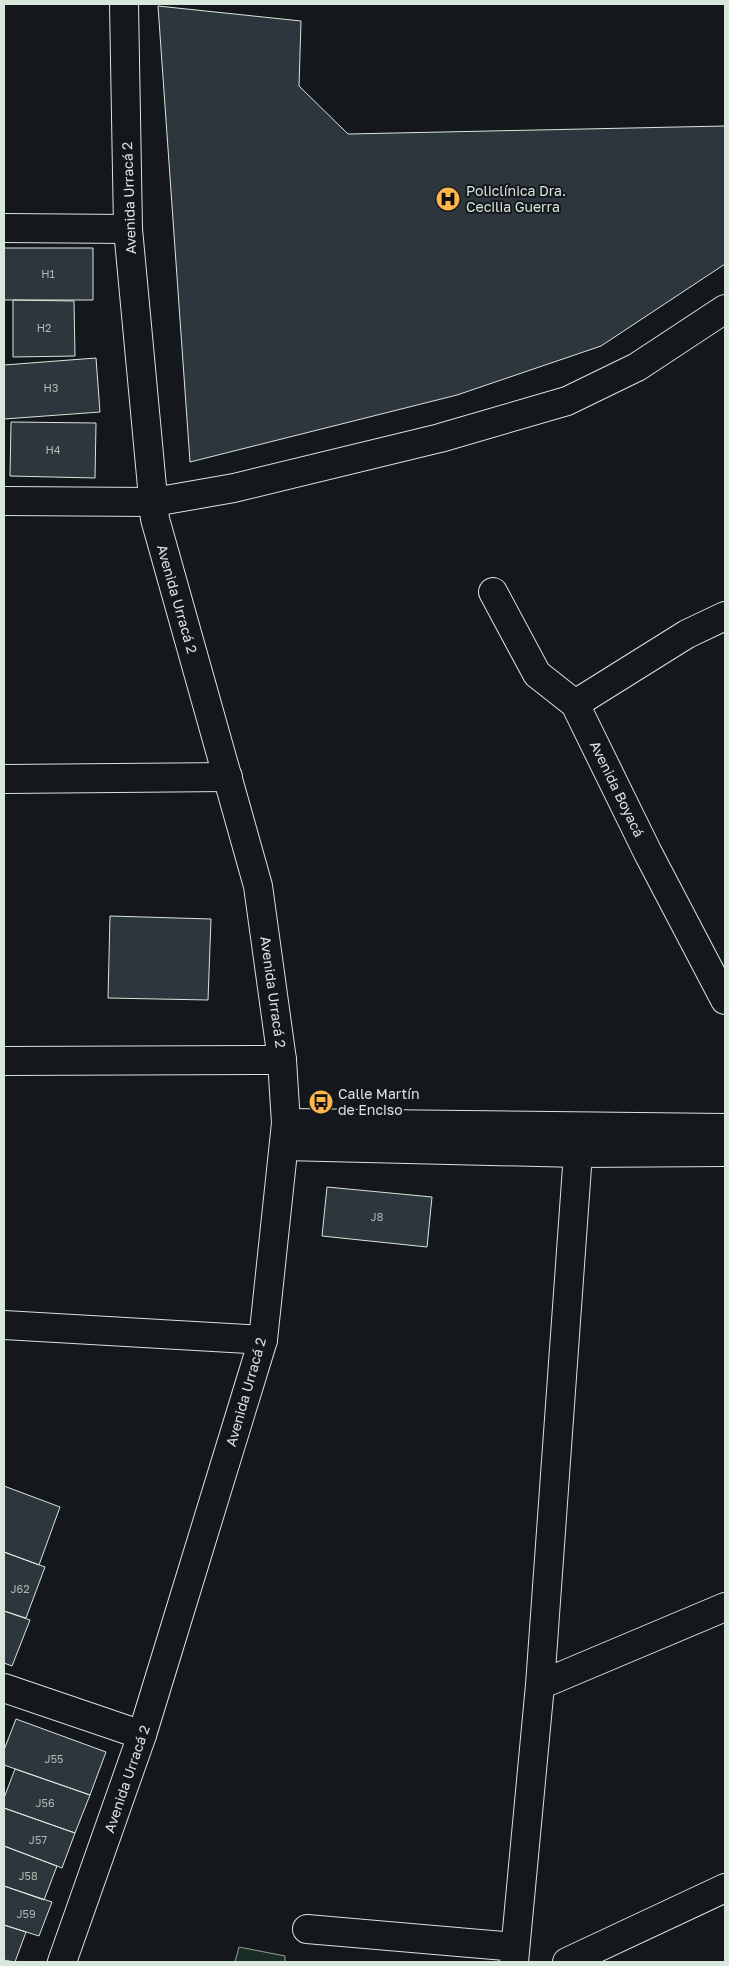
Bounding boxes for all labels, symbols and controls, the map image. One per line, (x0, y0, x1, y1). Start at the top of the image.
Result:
street label: Avenida Urracá 2 (118, 141, 139, 255)
place label: Policlínica Dra. Cecilia Guerra (466, 182, 566, 215)
hospital icon: Policlínica Dra. Cecilia Guerra (435, 186, 461, 212)
house number: H1 (41, 267, 55, 280)
house number: H2 (37, 321, 51, 334)
house number: H3 (44, 381, 58, 394)
house number: H4 (45, 443, 61, 456)
street label: Avenida Urracá 2 (154, 542, 201, 655)
street label: Avenida Boyacá (587, 738, 648, 840)
street label: Avenida Urracá 2 (257, 935, 290, 1049)
place label: Calle Martín de Enciso (338, 1085, 420, 1118)
bus stop icon: Calle Martín de Enciso (308, 1089, 334, 1115)
house number: J8 (371, 1210, 384, 1223)
street label: Avenida Urracá 2 (222, 1335, 269, 1448)
house number: J62 (10, 1582, 30, 1595)
street label: Avenida Urracá 2 (100, 1723, 153, 1835)
house number: J55 (45, 1752, 63, 1765)
house number: J56 (35, 1796, 55, 1809)
house number: J57 (29, 1833, 47, 1846)
house number: J58 (18, 1869, 38, 1882)
house number: J59 (16, 1907, 36, 1920)

